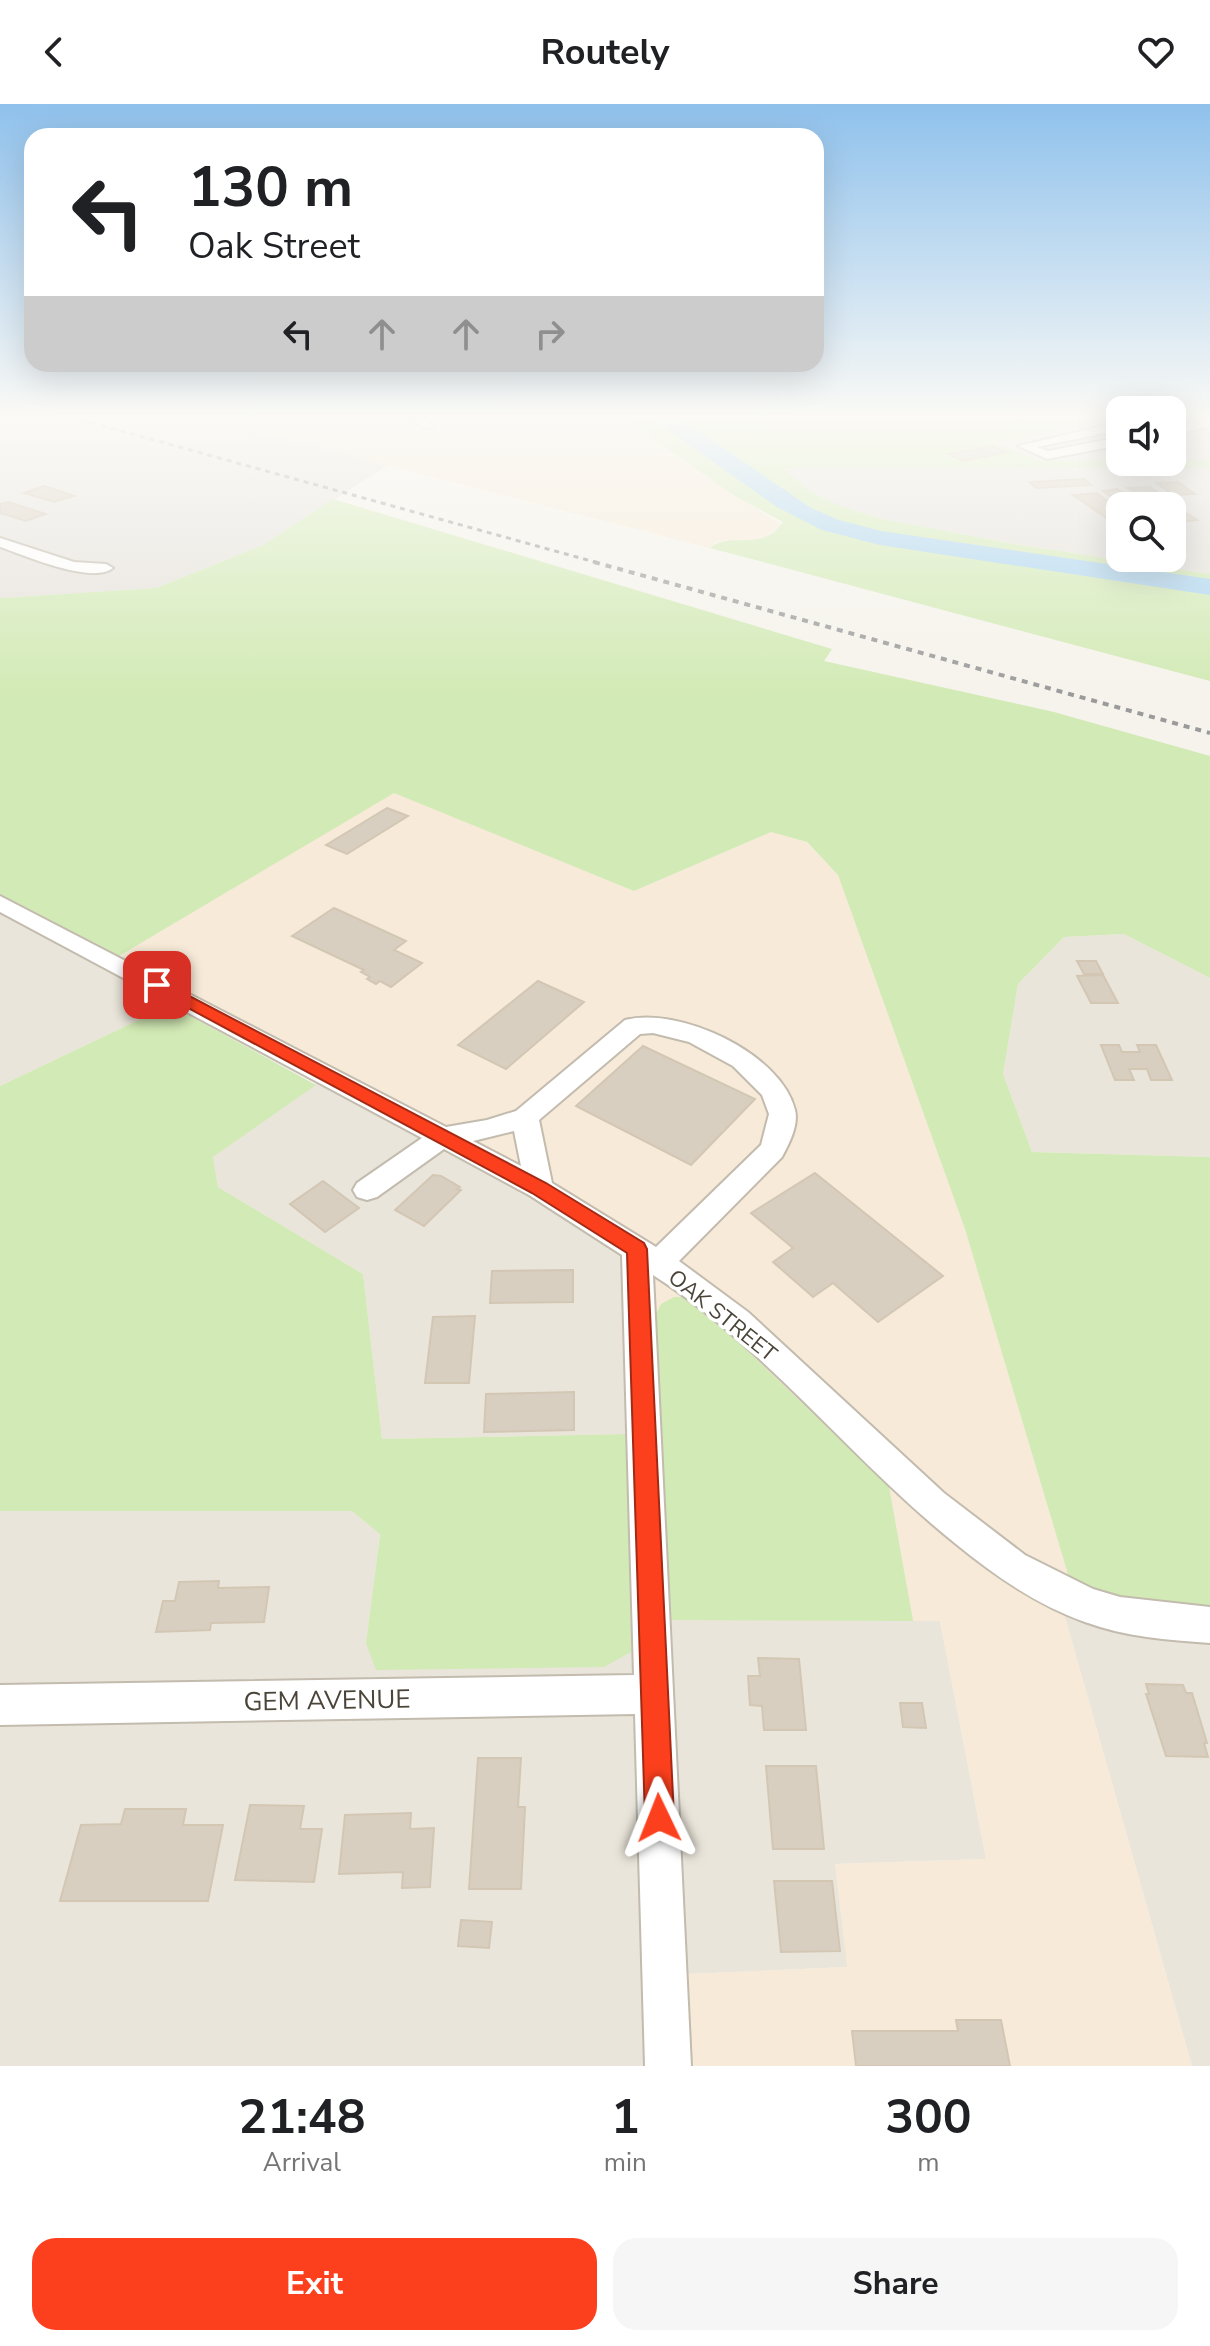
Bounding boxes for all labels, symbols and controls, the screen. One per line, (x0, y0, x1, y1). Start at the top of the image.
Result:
text: Routely (541, 28, 669, 77)
icon: back (32, 30, 76, 74)
icon: heart (1134, 30, 1178, 74)
text: 130 m (188, 149, 353, 226)
icon: left (56, 160, 160, 264)
text: Oak Street (188, 222, 360, 271)
icon: left (276, 312, 320, 356)
icon: ahead (360, 312, 404, 356)
icon: ahead (444, 312, 488, 356)
icon: right (528, 312, 572, 356)
map controls (1106, 396, 1186, 572)
button: sound (1106, 396, 1186, 476)
button: search (1106, 492, 1186, 572)
pin (123, 951, 191, 1019)
icon: arrive (135, 963, 179, 1007)
street label: OAK STREET (662, 1263, 784, 1369)
street label: GEM AVENUE (243, 1682, 411, 1719)
position arrow (617, 1776, 701, 1860)
text: 21:48 (238, 2084, 365, 2150)
text: 1 (611, 2084, 640, 2150)
text: 300 (885, 2084, 972, 2150)
text: Arrival (263, 2145, 341, 2180)
text: min (604, 2145, 647, 2180)
text: m (917, 2145, 940, 2180)
button: Exit (32, 2238, 597, 2330)
button: Share (613, 2238, 1178, 2330)

